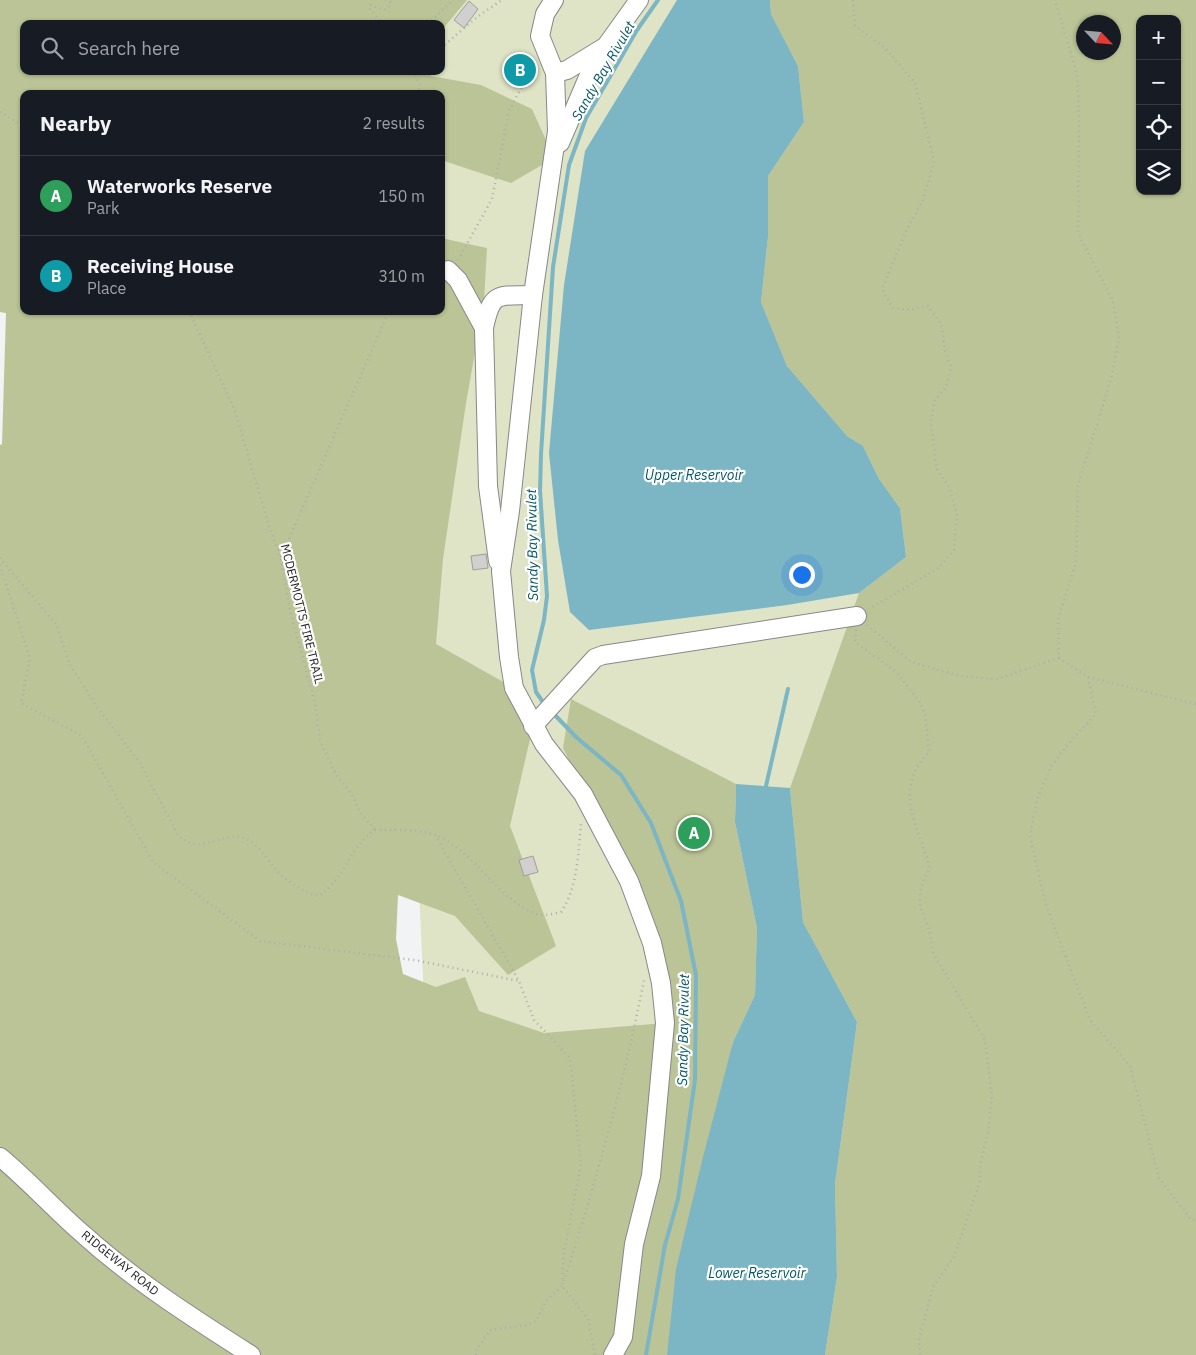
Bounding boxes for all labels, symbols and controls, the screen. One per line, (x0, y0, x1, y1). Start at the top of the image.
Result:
north arrow (1076, 15, 1121, 60)
map controls (1136, 15, 1181, 195)
button: + (1136, 15, 1181, 60)
water label: Sandy Bay Rivulet (567, 18, 639, 124)
search box (20, 20, 445, 75)
icon: search (38, 34, 66, 62)
text: Search here (78, 36, 180, 60)
pin: B (504, 51, 536, 89)
button: − (1136, 60, 1181, 105)
button: locate (1136, 105, 1181, 150)
text: Nearby (40, 109, 111, 137)
text: 2 results (362, 113, 425, 133)
button: layers (1136, 150, 1181, 195)
text: Waterworks Reserve (87, 174, 272, 198)
text: A (51, 186, 61, 206)
text: 150 m (378, 186, 425, 206)
text: Park (87, 198, 119, 218)
text: Receiving House (87, 254, 234, 278)
text: B (51, 266, 61, 286)
text: 310 m (378, 266, 425, 286)
text: Place (87, 278, 126, 298)
water label: Upper Reservoir (645, 466, 744, 484)
water label: Sandy Bay Rivulet (522, 489, 542, 601)
street label: MCDERMOTTS FIRE TRAIL (278, 542, 327, 685)
your location (789, 562, 815, 588)
pin: A (678, 814, 710, 852)
water label: Sandy Bay Rivulet (673, 974, 693, 1086)
street label: RIDGEWAY ROAD (79, 1227, 162, 1298)
water label: Lower Reservoir (708, 1264, 807, 1282)

